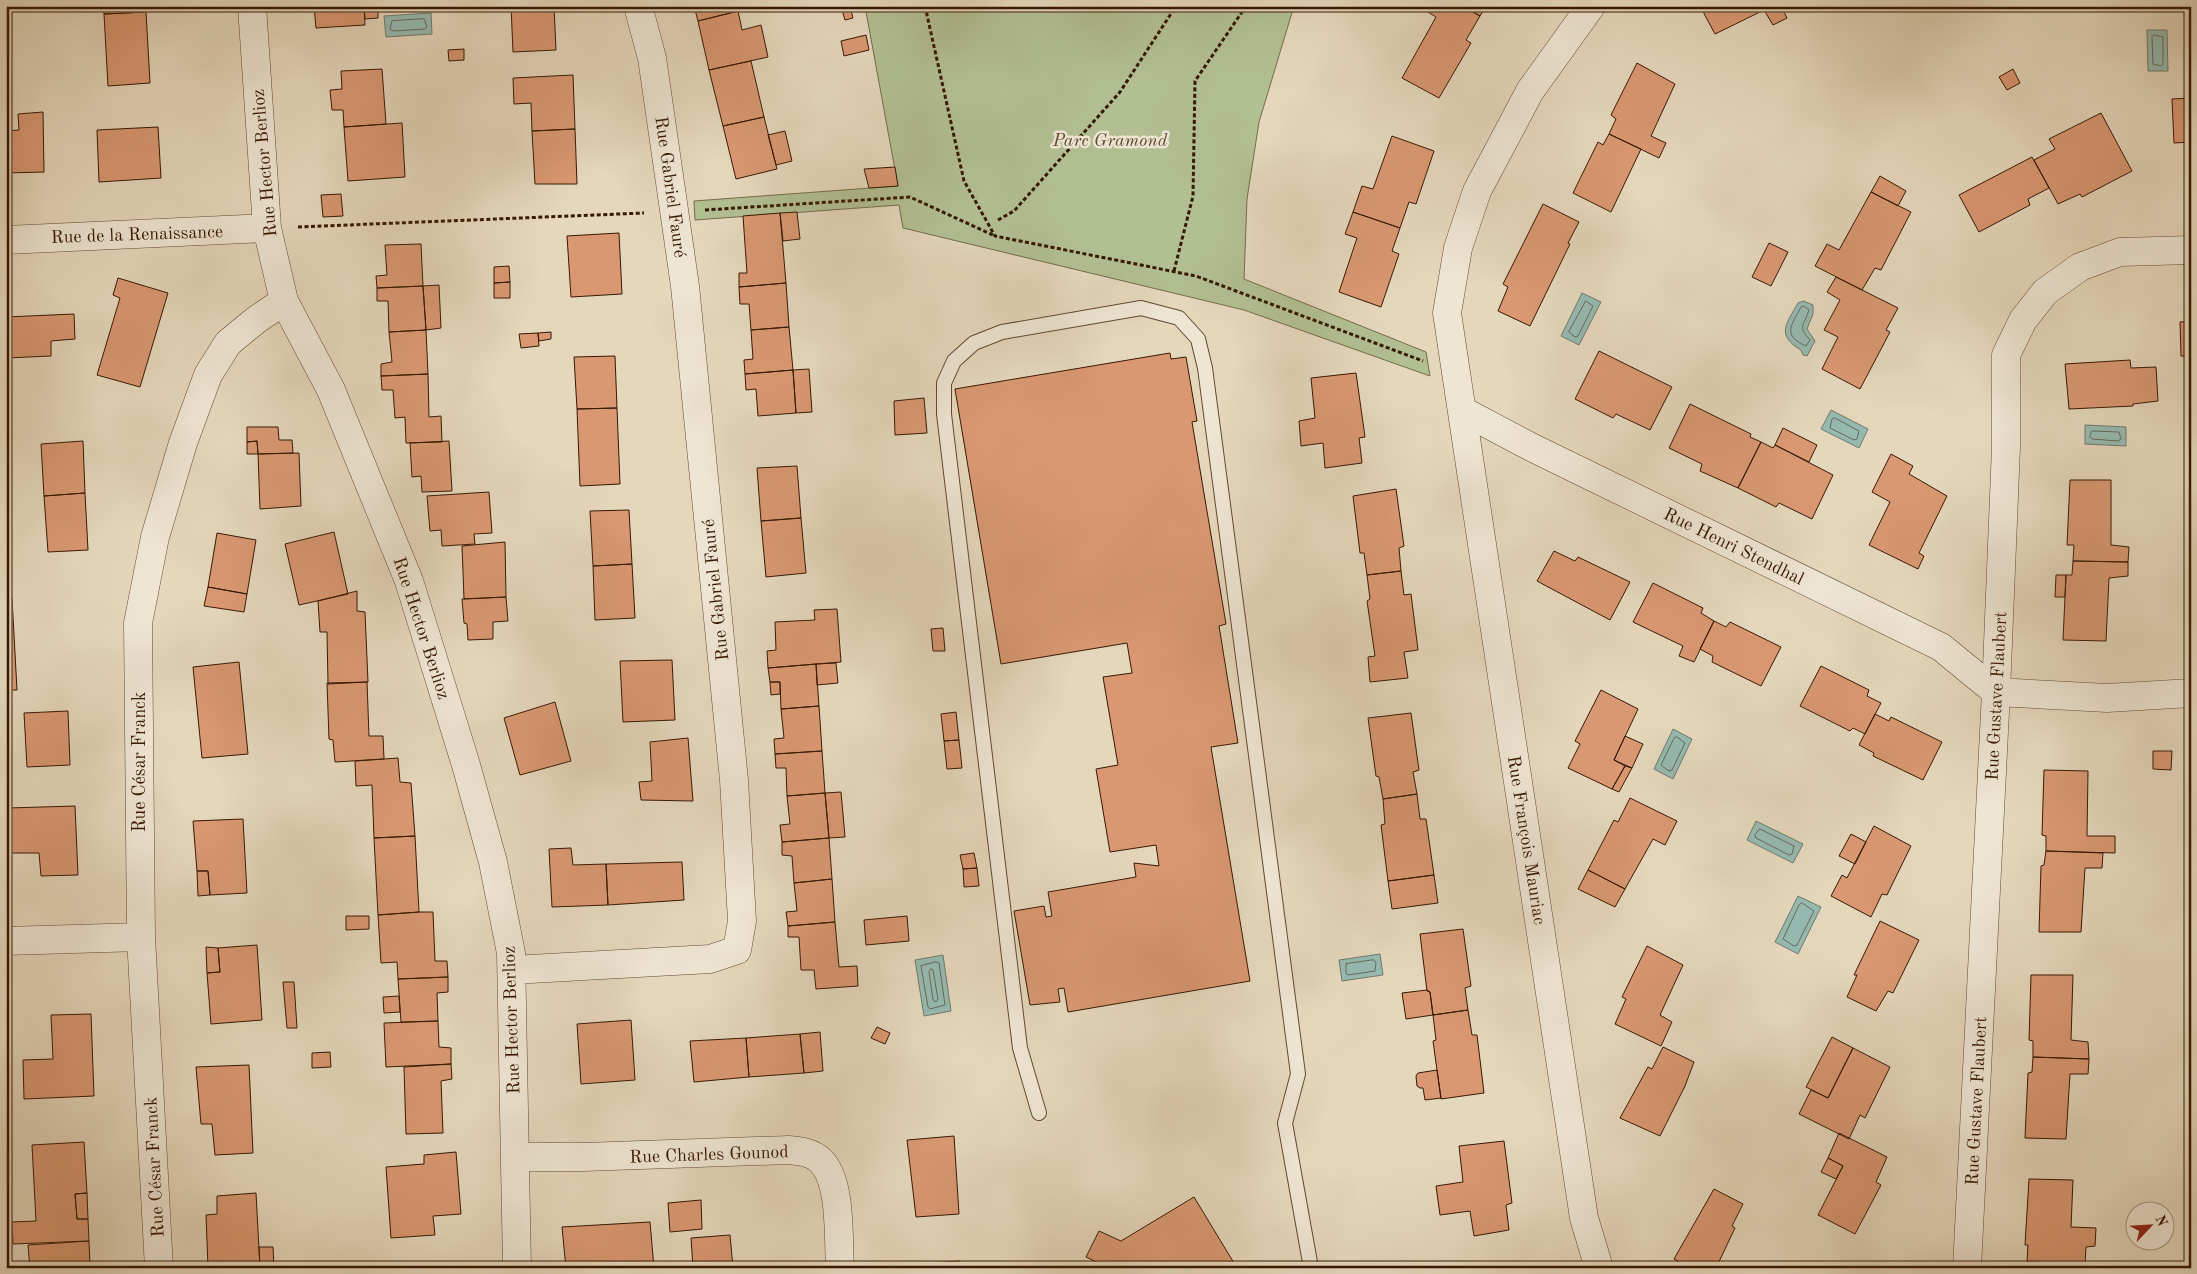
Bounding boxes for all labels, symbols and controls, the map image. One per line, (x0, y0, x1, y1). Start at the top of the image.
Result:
street label: Rue Hector Berlioz (250, 88, 280, 238)
street label: Rue Gabriel Fauré (651, 115, 689, 259)
park label: Parc Gramond (1052, 132, 1168, 150)
street label: Rue de la Renaissance (51, 223, 223, 247)
street label: Rue Henri Stendhal (1661, 505, 1807, 589)
street label: Rue Gabriel Fauré (700, 518, 732, 662)
street label: Rue Hector Berlioz (390, 555, 453, 702)
street label: Rue Gustave Flaubert (1984, 611, 2010, 781)
street label: Rue César Franck (131, 692, 149, 832)
street label: Rue François Mauriac (1504, 754, 1548, 926)
street label: Rue Hector Berlioz (500, 945, 524, 1094)
street label: Rue Gustave Flaubert (1964, 1016, 1990, 1186)
street label: Rue César Franck (142, 1096, 168, 1238)
street label: Rue Charles Gounod (629, 1143, 789, 1167)
north arrow (2124, 1202, 2174, 1252)
text: N (2152, 1213, 2170, 1229)

